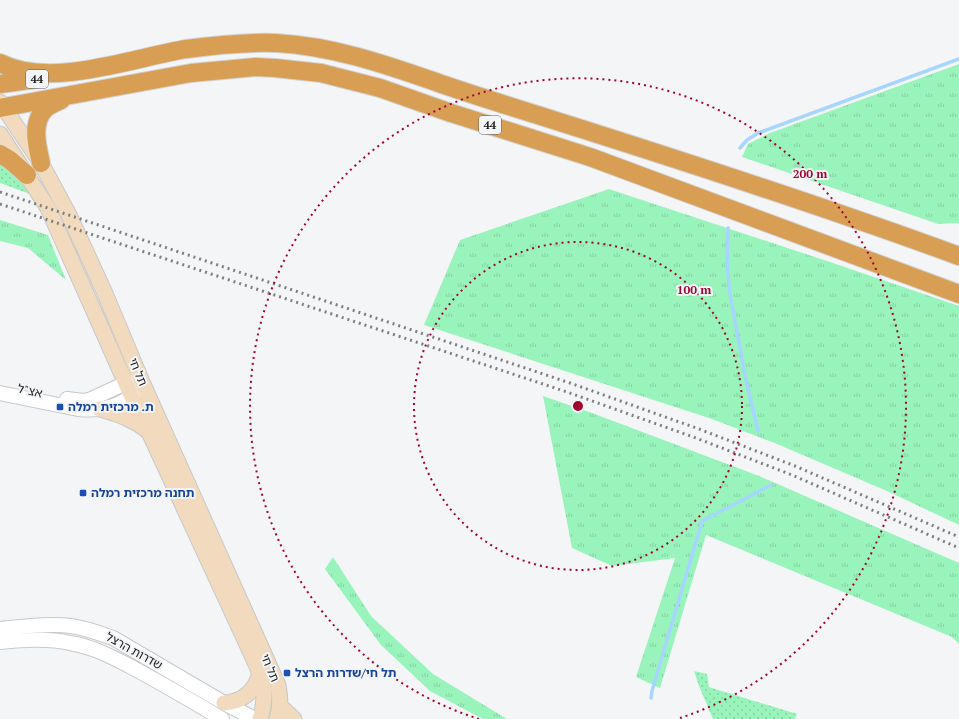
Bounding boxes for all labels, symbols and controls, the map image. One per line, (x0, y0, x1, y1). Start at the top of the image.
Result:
road number: 44 (26, 70, 48, 88)
road number: 44 (479, 116, 501, 134)
text: 200 m (793, 166, 827, 181)
text: 100 m (677, 282, 711, 297)
street label: תל חי (126, 356, 151, 388)
street label: אצ"ל (16, 381, 44, 401)
place label: ת. מרכזית רמלה (68, 399, 154, 414)
centre of rings (571, 399, 585, 413)
marker: ת. מרכזית רמלה (55, 402, 65, 412)
place label: תחנה מרכזית רמלה (91, 485, 194, 500)
marker: תחנה מרכזית רמלה (78, 488, 88, 498)
street label: שדרות הרצל (103, 629, 165, 672)
street label: תל חי (258, 652, 283, 684)
place label: תל חי/שדרות הרצל (295, 665, 396, 680)
marker: תל חי/שדרות הרצל (282, 668, 292, 678)

